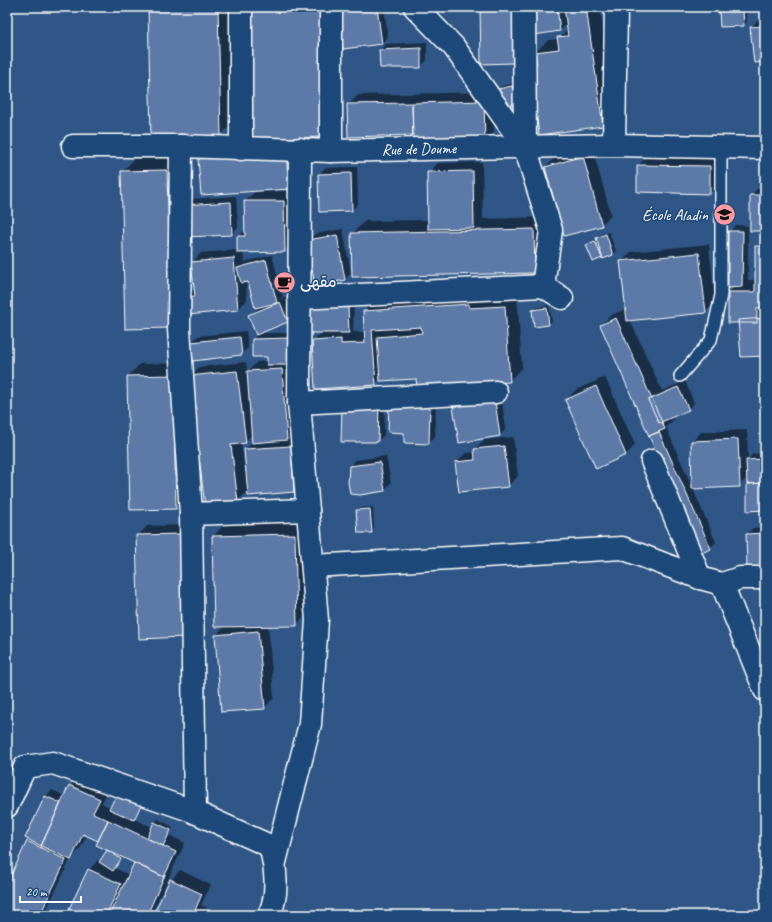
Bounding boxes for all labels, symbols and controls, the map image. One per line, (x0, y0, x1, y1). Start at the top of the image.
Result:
street label: Rue de Doume (381, 138, 458, 160)
school or university icon: École Aladin (711, 202, 737, 228)
place label: École Aladin (642, 205, 709, 225)
cafe icon: مقهى (271, 269, 297, 295)
place label: مقهى (300, 272, 337, 292)
scale bar (20, 878, 81, 904)
text: 20 m (26, 884, 48, 900)

